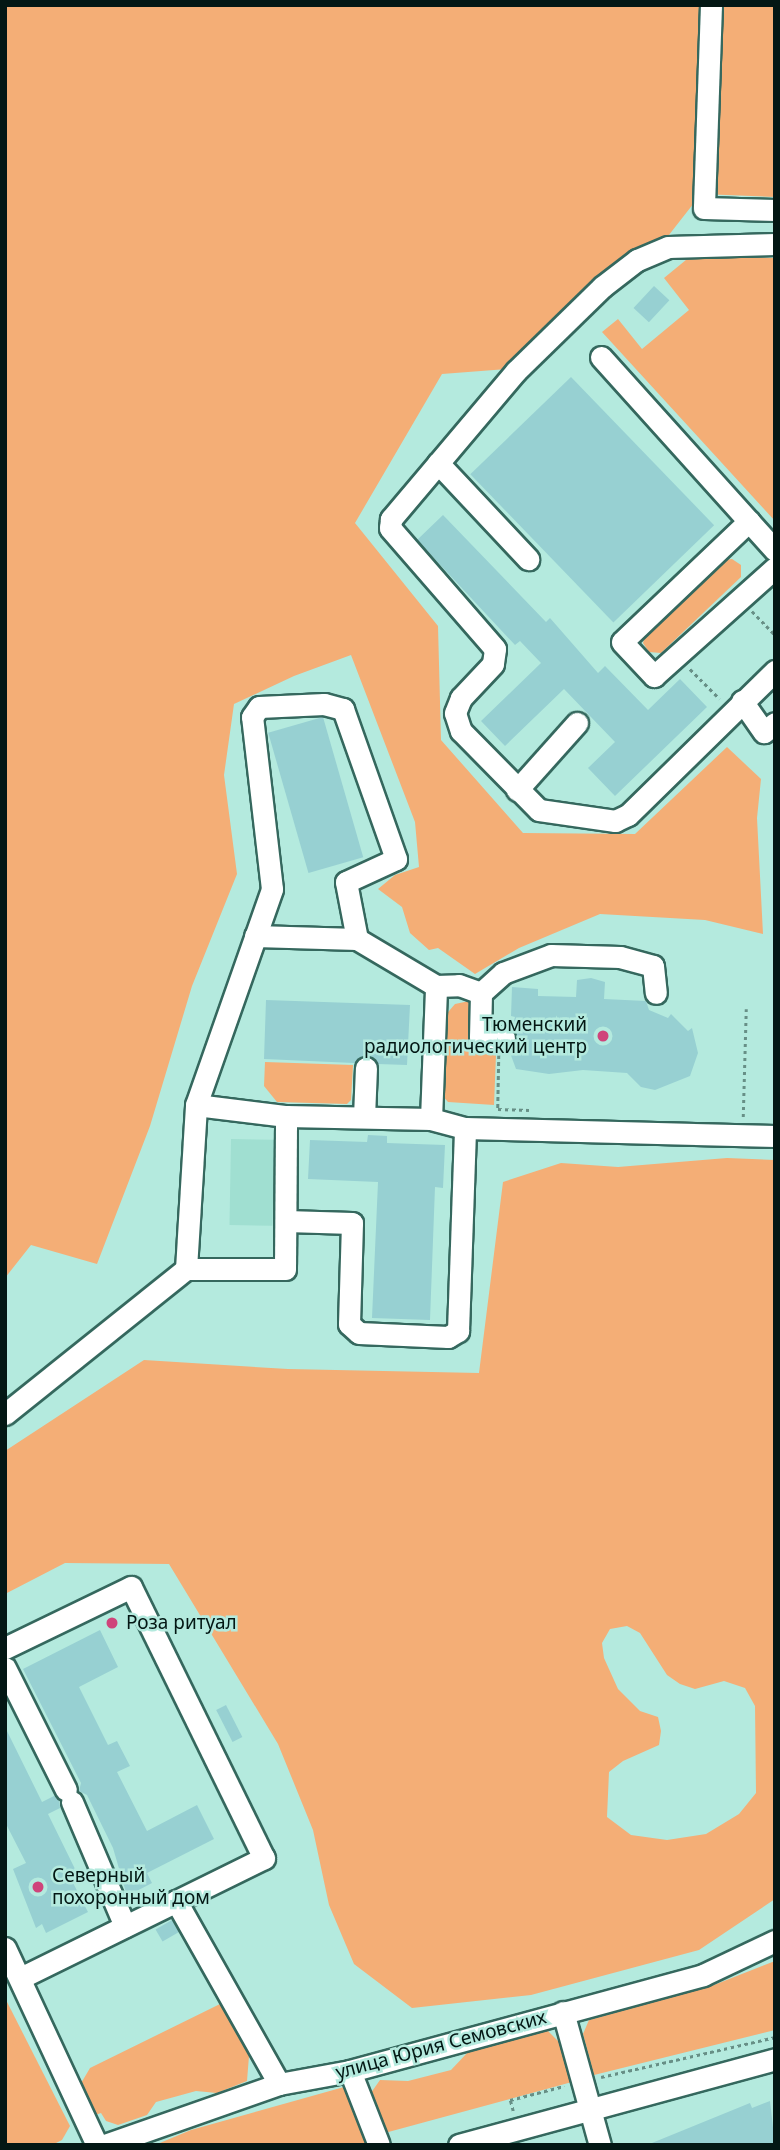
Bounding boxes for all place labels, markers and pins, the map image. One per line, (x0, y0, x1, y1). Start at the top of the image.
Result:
place label: Тюменский радиологический центр (364, 1014, 587, 1058)
marker: Тюменский радиологический центр (593, 1026, 613, 1046)
place label: Роза ритуал (126, 1612, 237, 1634)
marker: Роза ритуал (104, 1615, 120, 1631)
place label: Северный похоронный дом (52, 1865, 210, 1909)
marker: Северный похоронный дом (30, 1879, 46, 1895)

